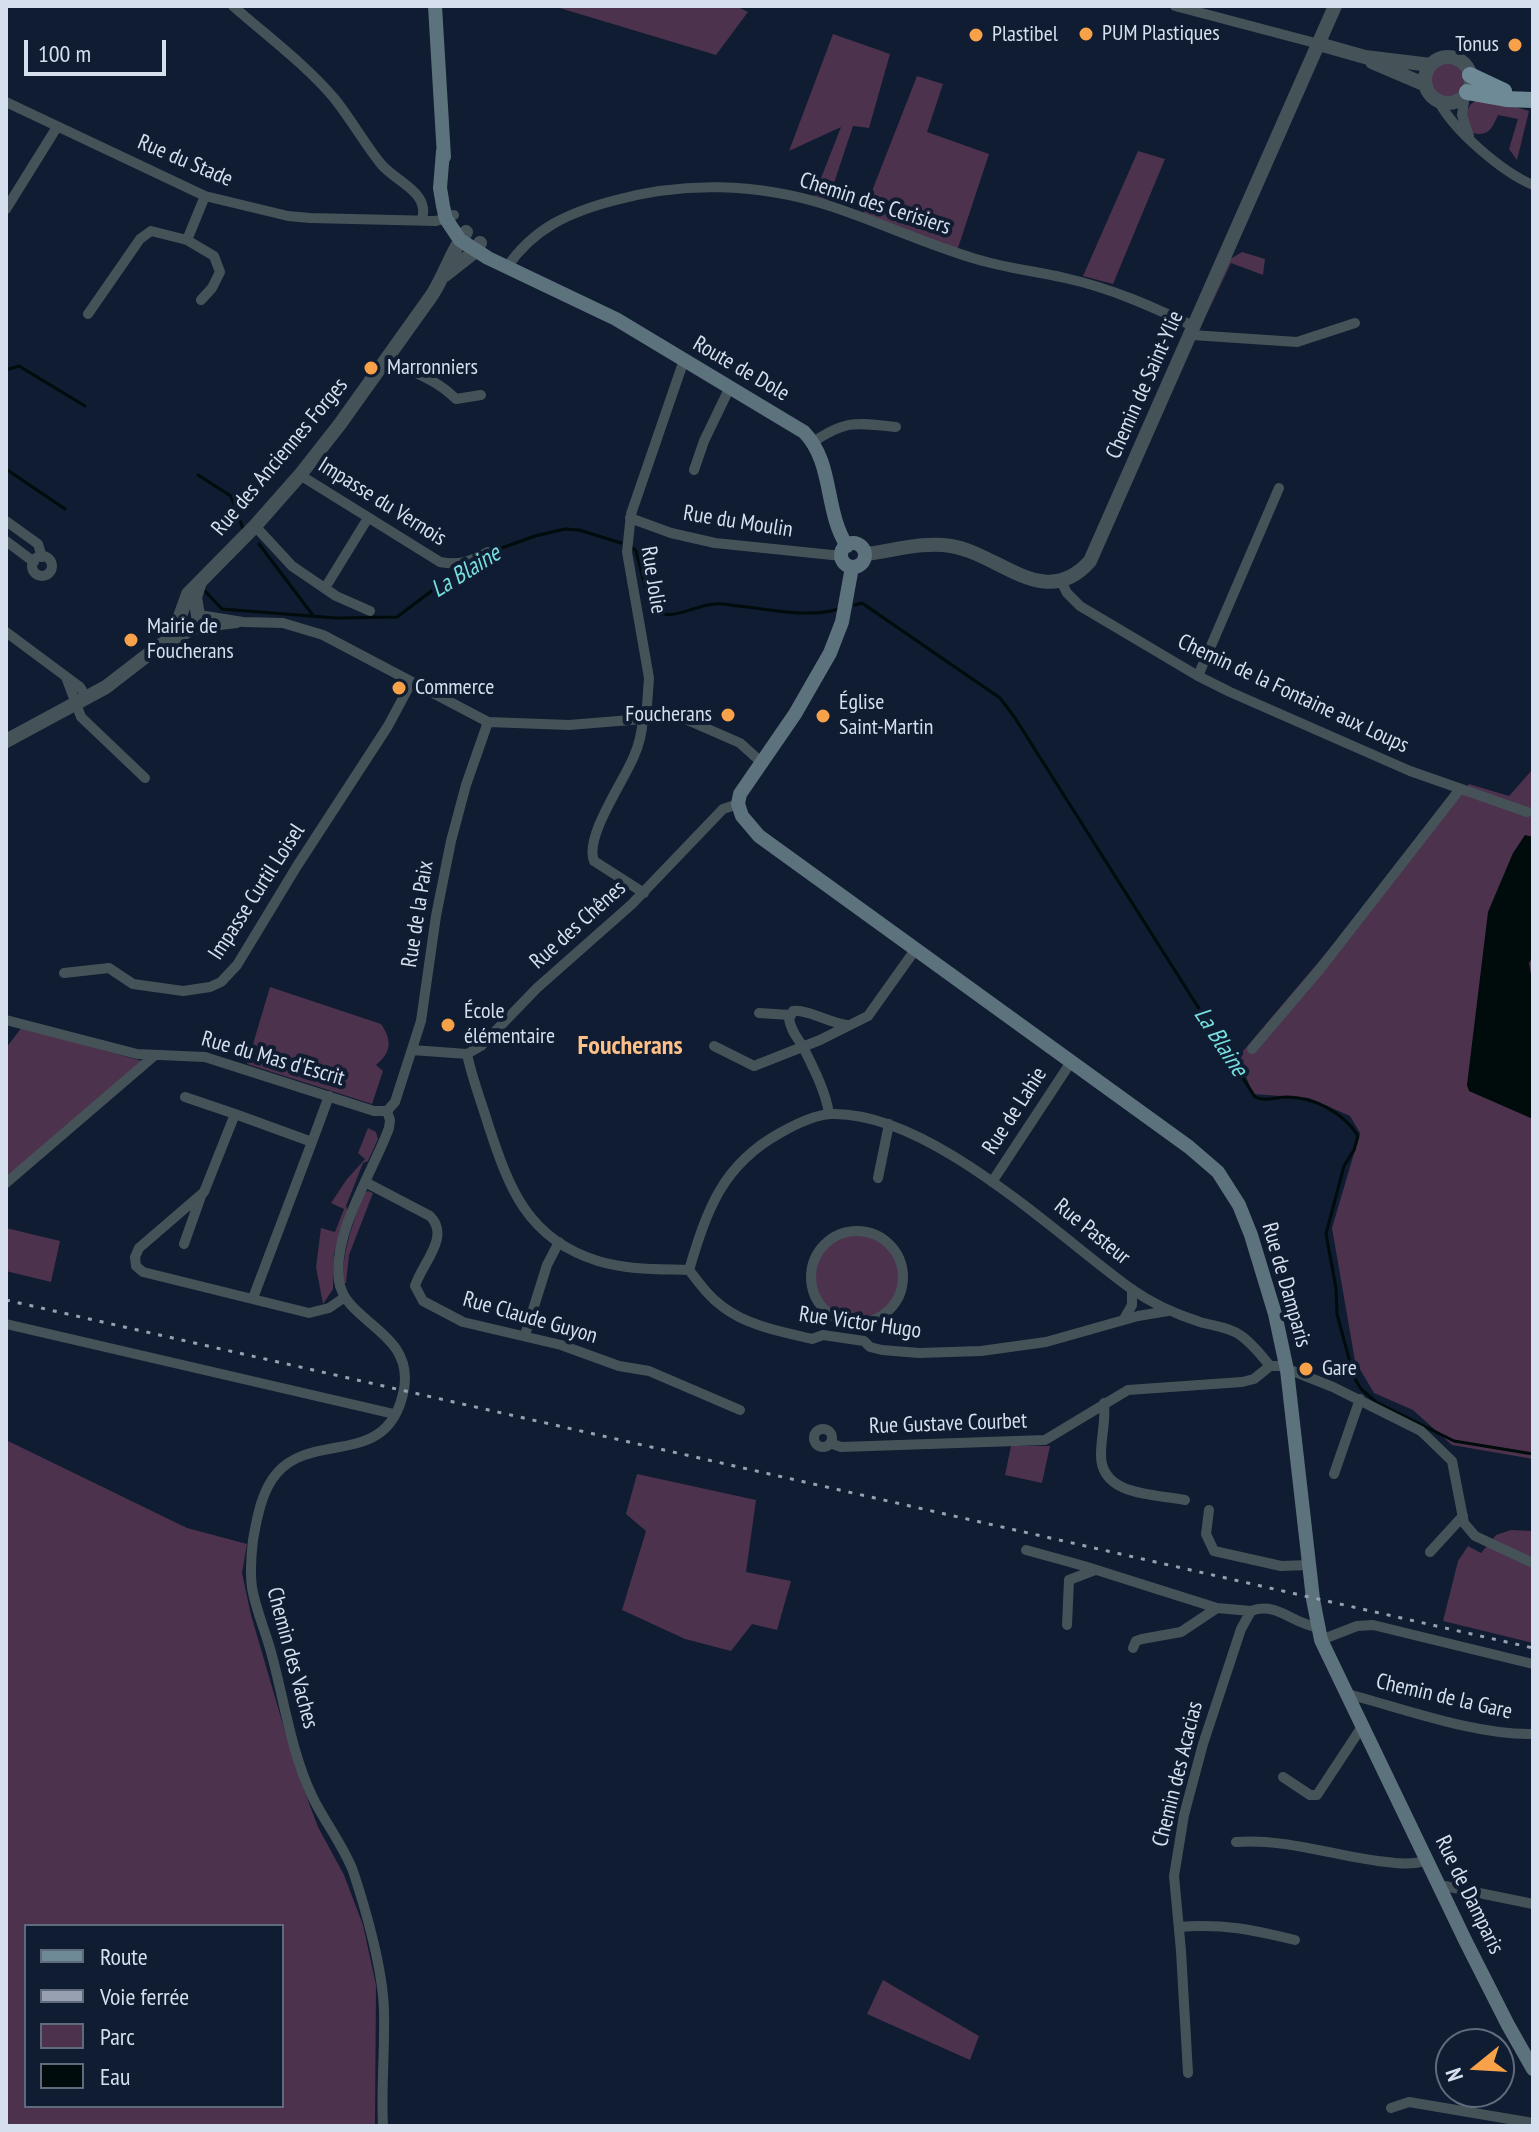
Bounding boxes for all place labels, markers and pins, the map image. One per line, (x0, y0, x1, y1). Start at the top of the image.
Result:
place label: PUM Plastiques (1102, 21, 1220, 47)
place label: Plastibel (992, 22, 1058, 48)
marker: PUM Plastiques (1077, 25, 1095, 43)
marker: Plastibel (967, 26, 985, 44)
place label: Tonus (1455, 32, 1499, 58)
marker: Tonus (1506, 36, 1524, 54)
place label: Marronniers (387, 355, 478, 381)
marker: Marronniers (362, 359, 380, 377)
place label: Mairie de Foucherans (147, 614, 234, 666)
marker: Mairie de Foucherans (122, 631, 140, 649)
place label: Commerce (415, 675, 494, 701)
marker: Commerce (390, 679, 408, 697)
place label: Église Saint-Martin (839, 690, 933, 742)
place label: Foucherans (625, 702, 712, 728)
marker: Foucherans (719, 706, 737, 724)
marker: Église Saint-Martin (814, 707, 832, 725)
place label: École élémentaire (464, 999, 555, 1050)
marker: École élémentaire (439, 1016, 457, 1034)
place label: Gare (1322, 1356, 1357, 1382)
marker: Gare (1297, 1360, 1315, 1378)

